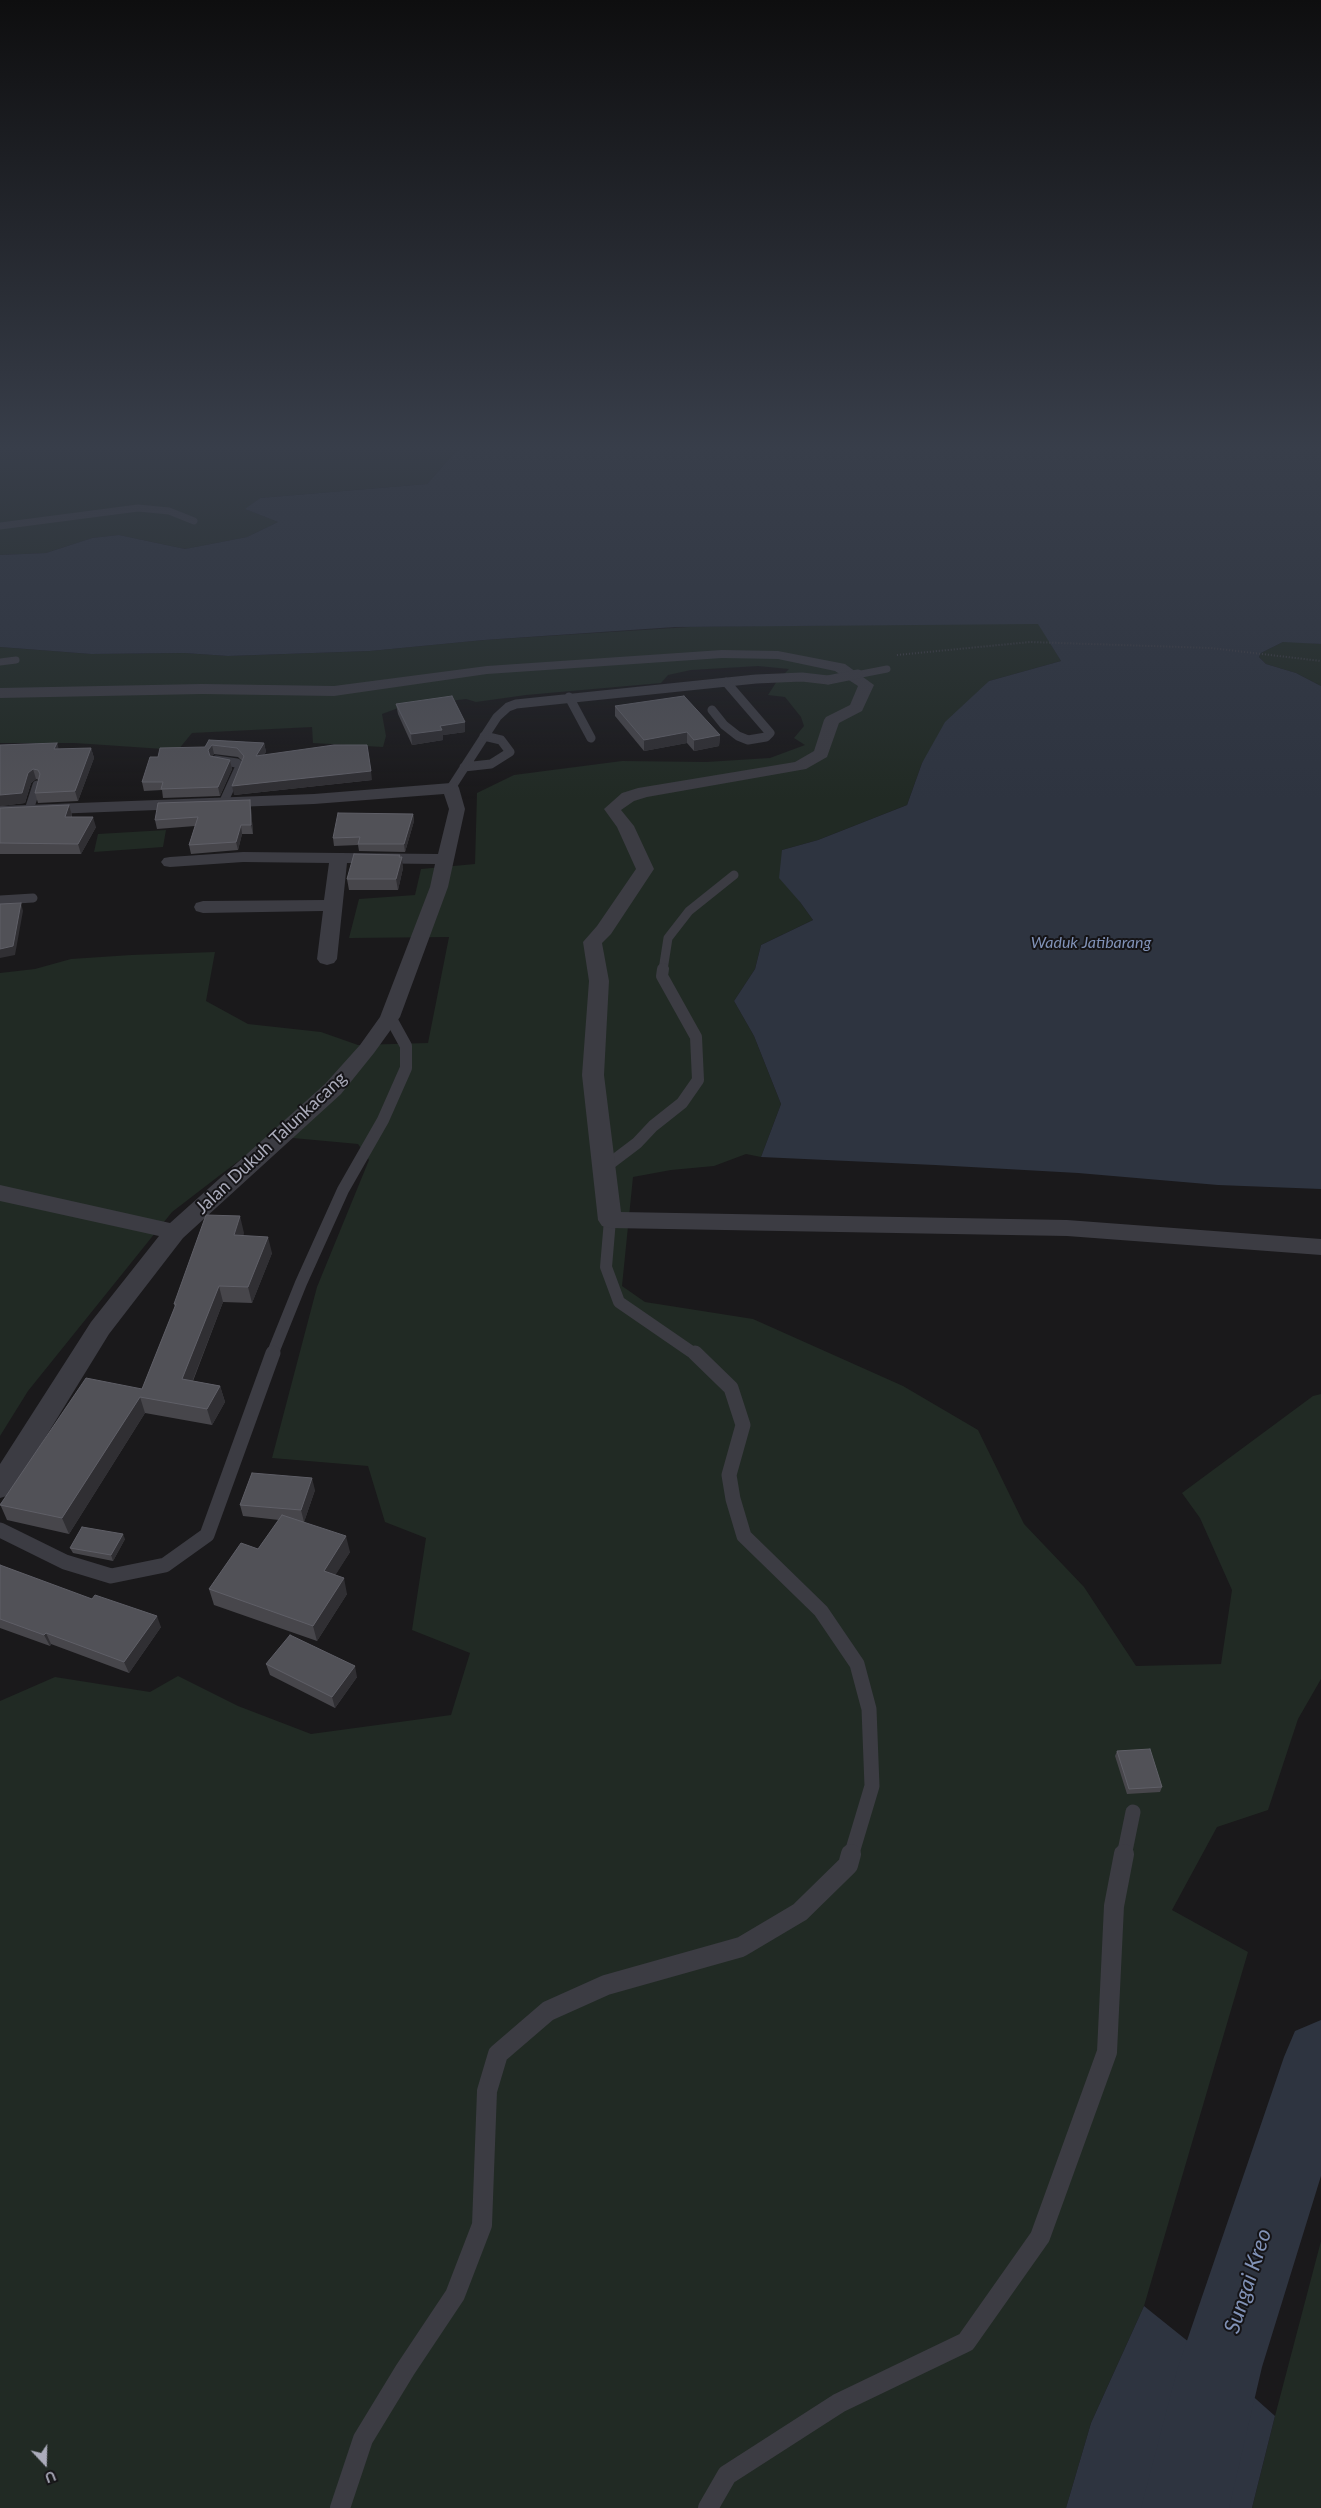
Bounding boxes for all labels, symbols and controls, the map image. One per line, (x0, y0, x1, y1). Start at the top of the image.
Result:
water label: Waduk Jatibarang (1031, 933, 1151, 953)
street label: Jalan Dukuh Talunkacang (191, 1067, 351, 1219)
water label: Sungai Kreo (1219, 2225, 1277, 2337)
north arrow (20, 2438, 70, 2488)
text: U (43, 2468, 58, 2487)

